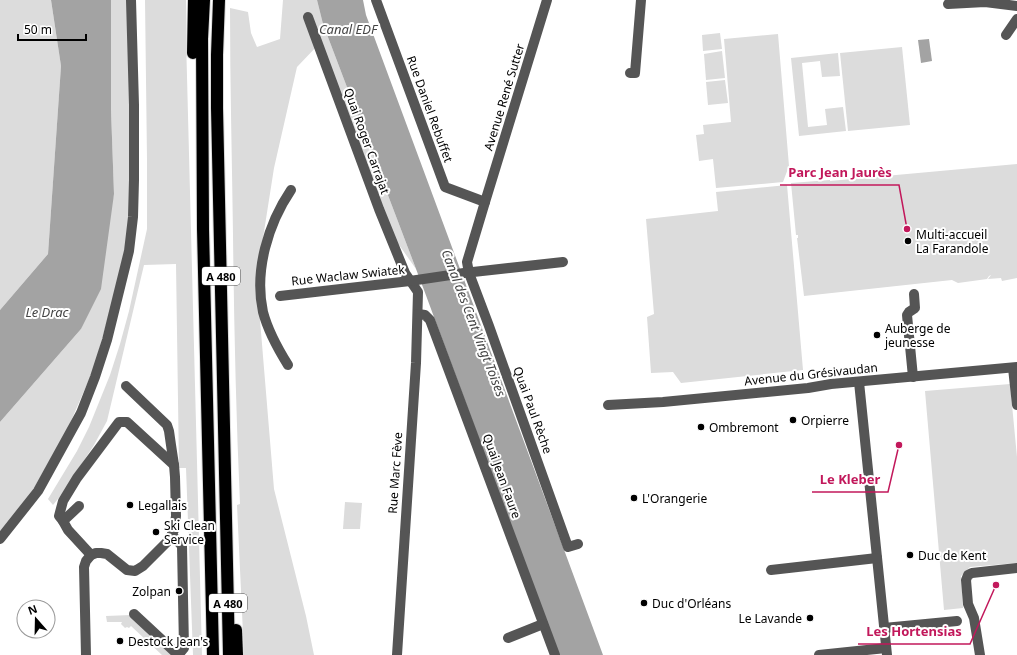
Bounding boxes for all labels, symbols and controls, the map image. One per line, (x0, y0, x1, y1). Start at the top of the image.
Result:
scale bar (18, 16, 86, 42)
water label: Canal EDF (319, 20, 379, 38)
text: 50 m (24, 21, 52, 38)
street label: Avenue René Sutter (480, 41, 528, 153)
street label: Rue Daniel Rebuffet (403, 53, 457, 165)
street label: Quai Roger Carrajat (340, 86, 394, 197)
callout: Parc Jean Jaurès (780, 160, 899, 185)
text: Parc Jean Jaurès (788, 163, 892, 181)
place label: Multi-accueil La Farandole (916, 226, 989, 257)
marker: Multi-accueil La Farandole (903, 236, 913, 246)
water label: Canal des Cent Vingt Toises (438, 247, 511, 400)
street label: Rue Waclaw Swiatek (290, 261, 406, 289)
road number: A 480 (202, 267, 240, 285)
water label: Le Drac (26, 303, 69, 321)
place label: Auberge de jeunesse (884, 320, 951, 351)
marker: Auberge de jeunesse (872, 330, 882, 340)
street label: Avenue du Grésivaudan (743, 359, 879, 389)
street label: Quai Paul Rèche (509, 364, 557, 456)
place label: Orpierre (801, 412, 849, 429)
marker: Orpierre (788, 415, 798, 425)
place label: Ombremont (709, 419, 779, 436)
marker: Ombremont (696, 422, 706, 432)
street label: Rue Marc Fève (384, 431, 406, 514)
street label: Quai Jean Faure (479, 431, 525, 521)
callout: Le Kleber (812, 467, 888, 492)
text: Le Kleber (820, 470, 880, 488)
place label: L'Orangerie (642, 490, 707, 507)
marker: L'Orangerie (629, 493, 639, 503)
place label: Legallais (138, 497, 187, 514)
marker: Legallais (125, 500, 135, 510)
place label: Ski Clean Service (164, 517, 215, 548)
marker: Ski Clean Service (151, 527, 161, 537)
place label: Duc de Kent (918, 547, 987, 564)
marker: Duc de Kent (905, 550, 915, 560)
place label: Zolpan (132, 583, 171, 600)
marker: Zolpan (174, 586, 184, 596)
road number: A 480 (209, 594, 247, 612)
place label: Duc d'Orléans (652, 595, 731, 612)
marker: Duc d'Orléans (639, 598, 649, 608)
north arrow (16, 599, 56, 639)
text: N (26, 601, 39, 618)
place label: Le Lavande (738, 610, 802, 627)
marker: Le Lavande (805, 613, 815, 623)
callout: Les Hortensias (858, 619, 970, 644)
text: Les Hortensias (866, 622, 962, 640)
place label: Destock Jean's (128, 633, 209, 650)
marker: Destock Jean's (115, 636, 125, 646)

